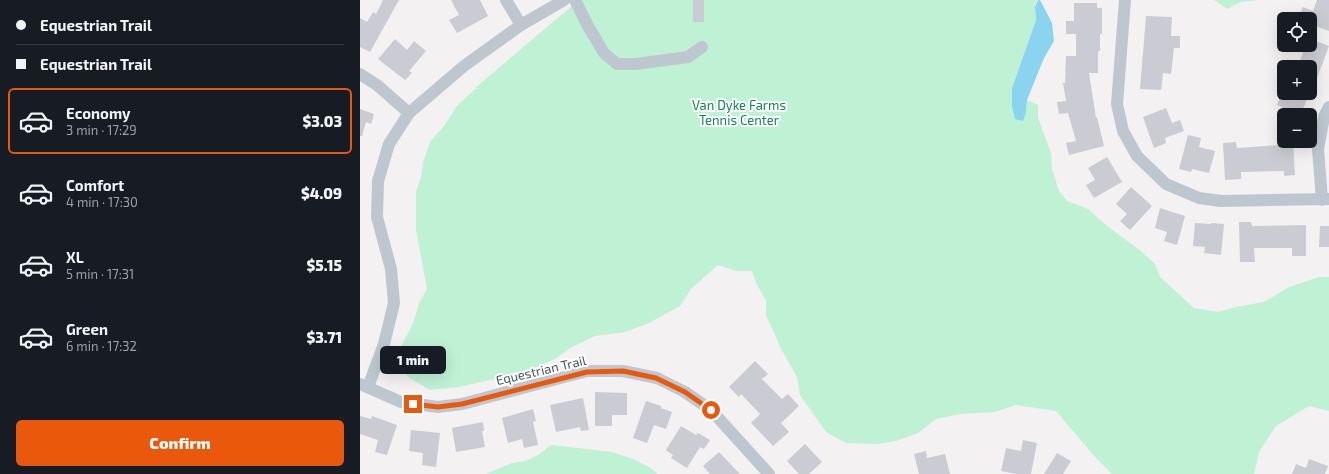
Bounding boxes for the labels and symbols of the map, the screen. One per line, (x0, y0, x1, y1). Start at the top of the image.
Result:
park label: Van Dyke Farms Tennis Center (692, 97, 786, 128)
callout: 1 min (380, 346, 446, 374)
street label: Equestrian Trail (494, 352, 588, 388)
route end (404, 395, 422, 413)
route start (702, 401, 720, 419)

